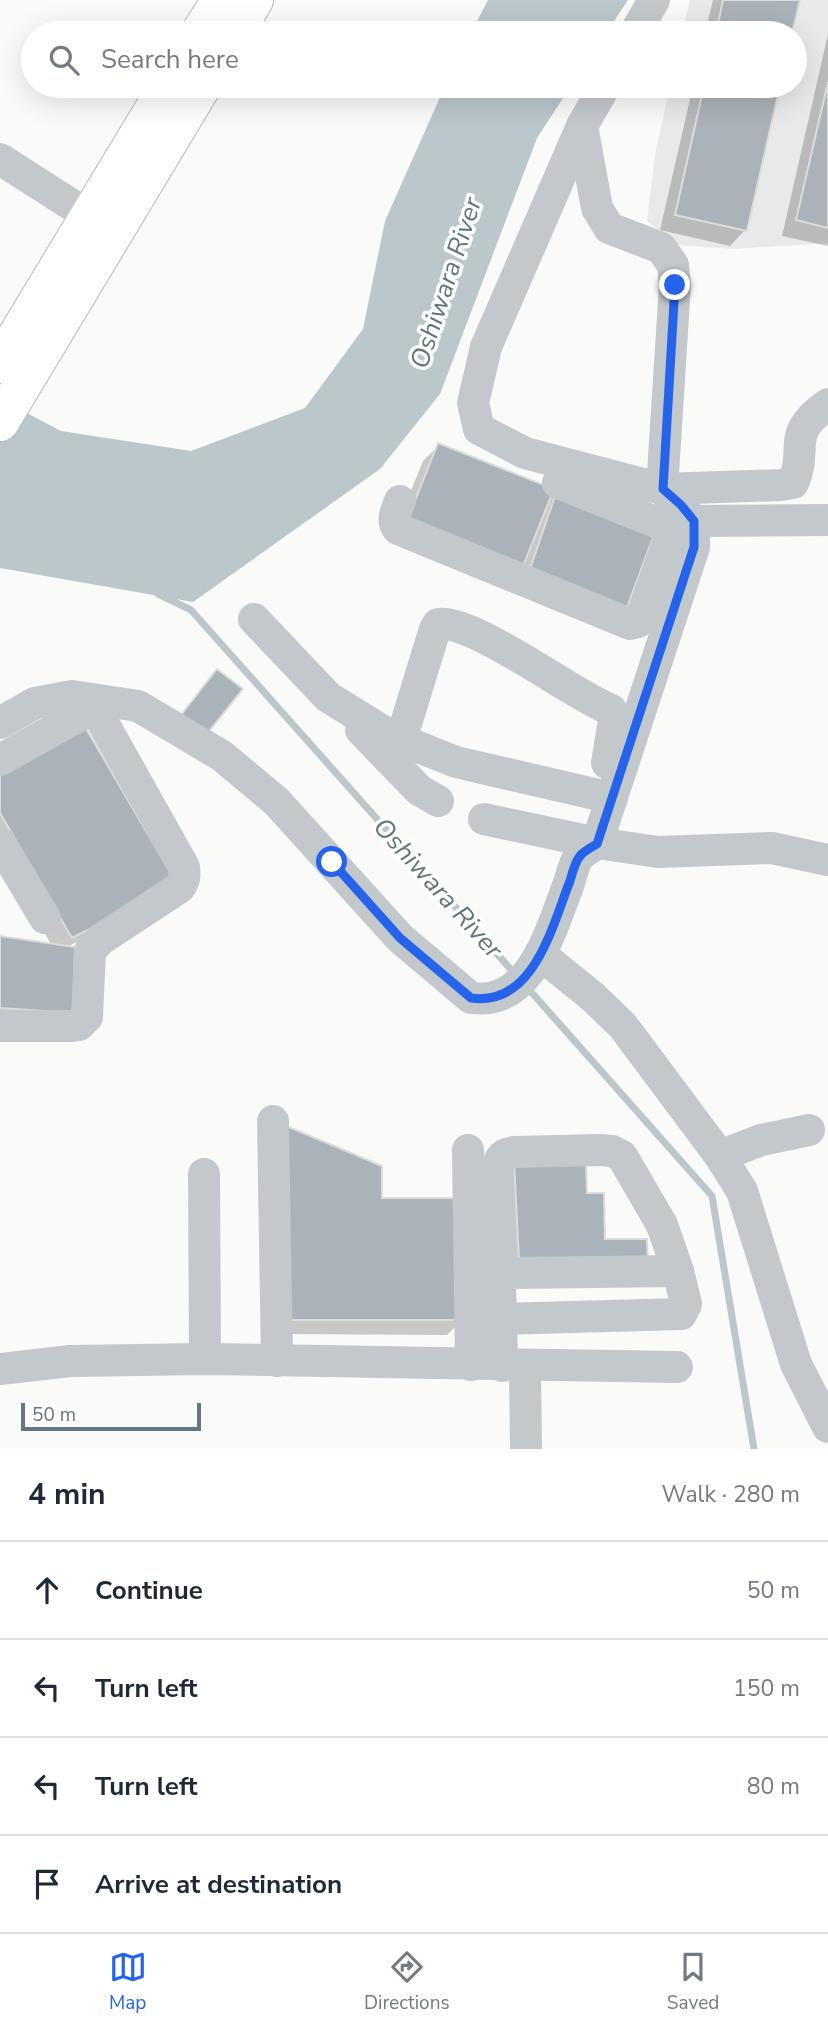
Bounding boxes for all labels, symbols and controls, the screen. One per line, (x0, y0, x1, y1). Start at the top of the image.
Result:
search box (21, 21, 807, 98)
icon: search (45, 41, 83, 79)
text: Search here (101, 42, 239, 77)
water label: Oshiwara River (402, 192, 490, 373)
route end (659, 269, 690, 300)
water label: Oshiwara River (365, 810, 511, 966)
route start (316, 846, 347, 877)
scale bar (21, 1400, 201, 1432)
text: 50 m (32, 1402, 76, 1428)
text: 4 min (28, 1474, 106, 1515)
text: Walk · 280 m (661, 1479, 800, 1510)
icon: ahead (28, 1571, 66, 1609)
text: Continue (95, 1573, 203, 1608)
text: 50 m (747, 1575, 800, 1606)
icon: left (28, 1669, 66, 1707)
text: Turn left (95, 1671, 198, 1706)
text: 150 m (733, 1673, 800, 1704)
icon: left (28, 1767, 66, 1805)
text: Turn left (95, 1769, 198, 1804)
text: 80 m (747, 1771, 800, 1802)
icon: arrive (28, 1865, 66, 1903)
text: Arrive at destination (95, 1867, 342, 1902)
tab: Map (109, 1948, 147, 2016)
tab: Directions (364, 1948, 450, 2016)
tab: Saved (667, 1948, 719, 2016)

